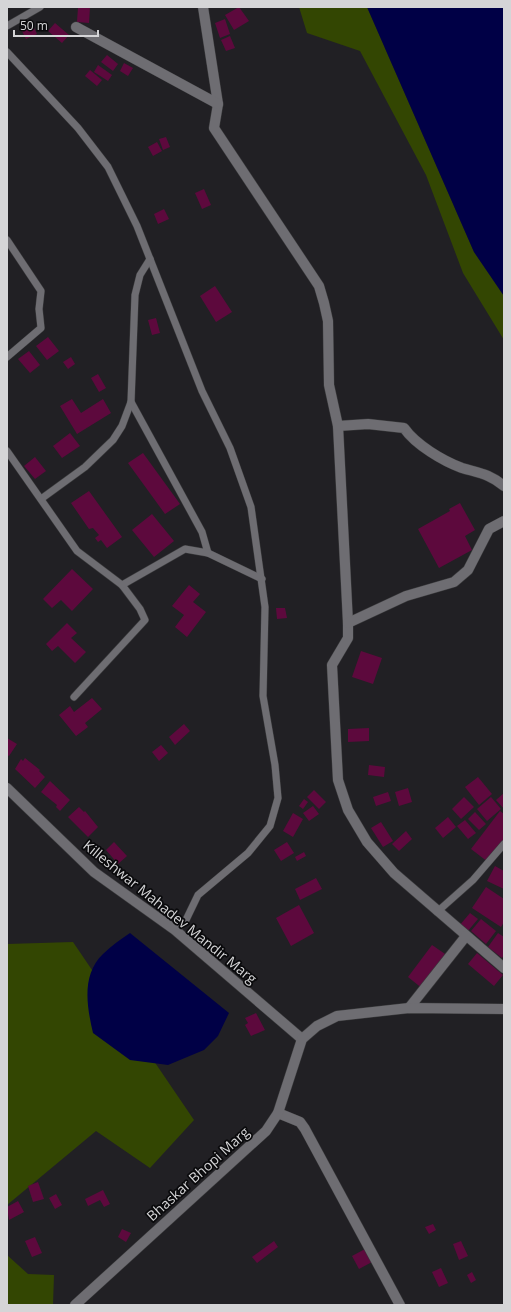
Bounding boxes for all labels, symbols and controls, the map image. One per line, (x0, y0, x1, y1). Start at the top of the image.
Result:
scale bar (14, 12, 98, 38)
text: 50 m (20, 17, 48, 34)
street label: Killeshwar Mahadev Mandir Marg (80, 836, 261, 988)
street label: Bhaskar Bhopi Marg (142, 1122, 253, 1225)

